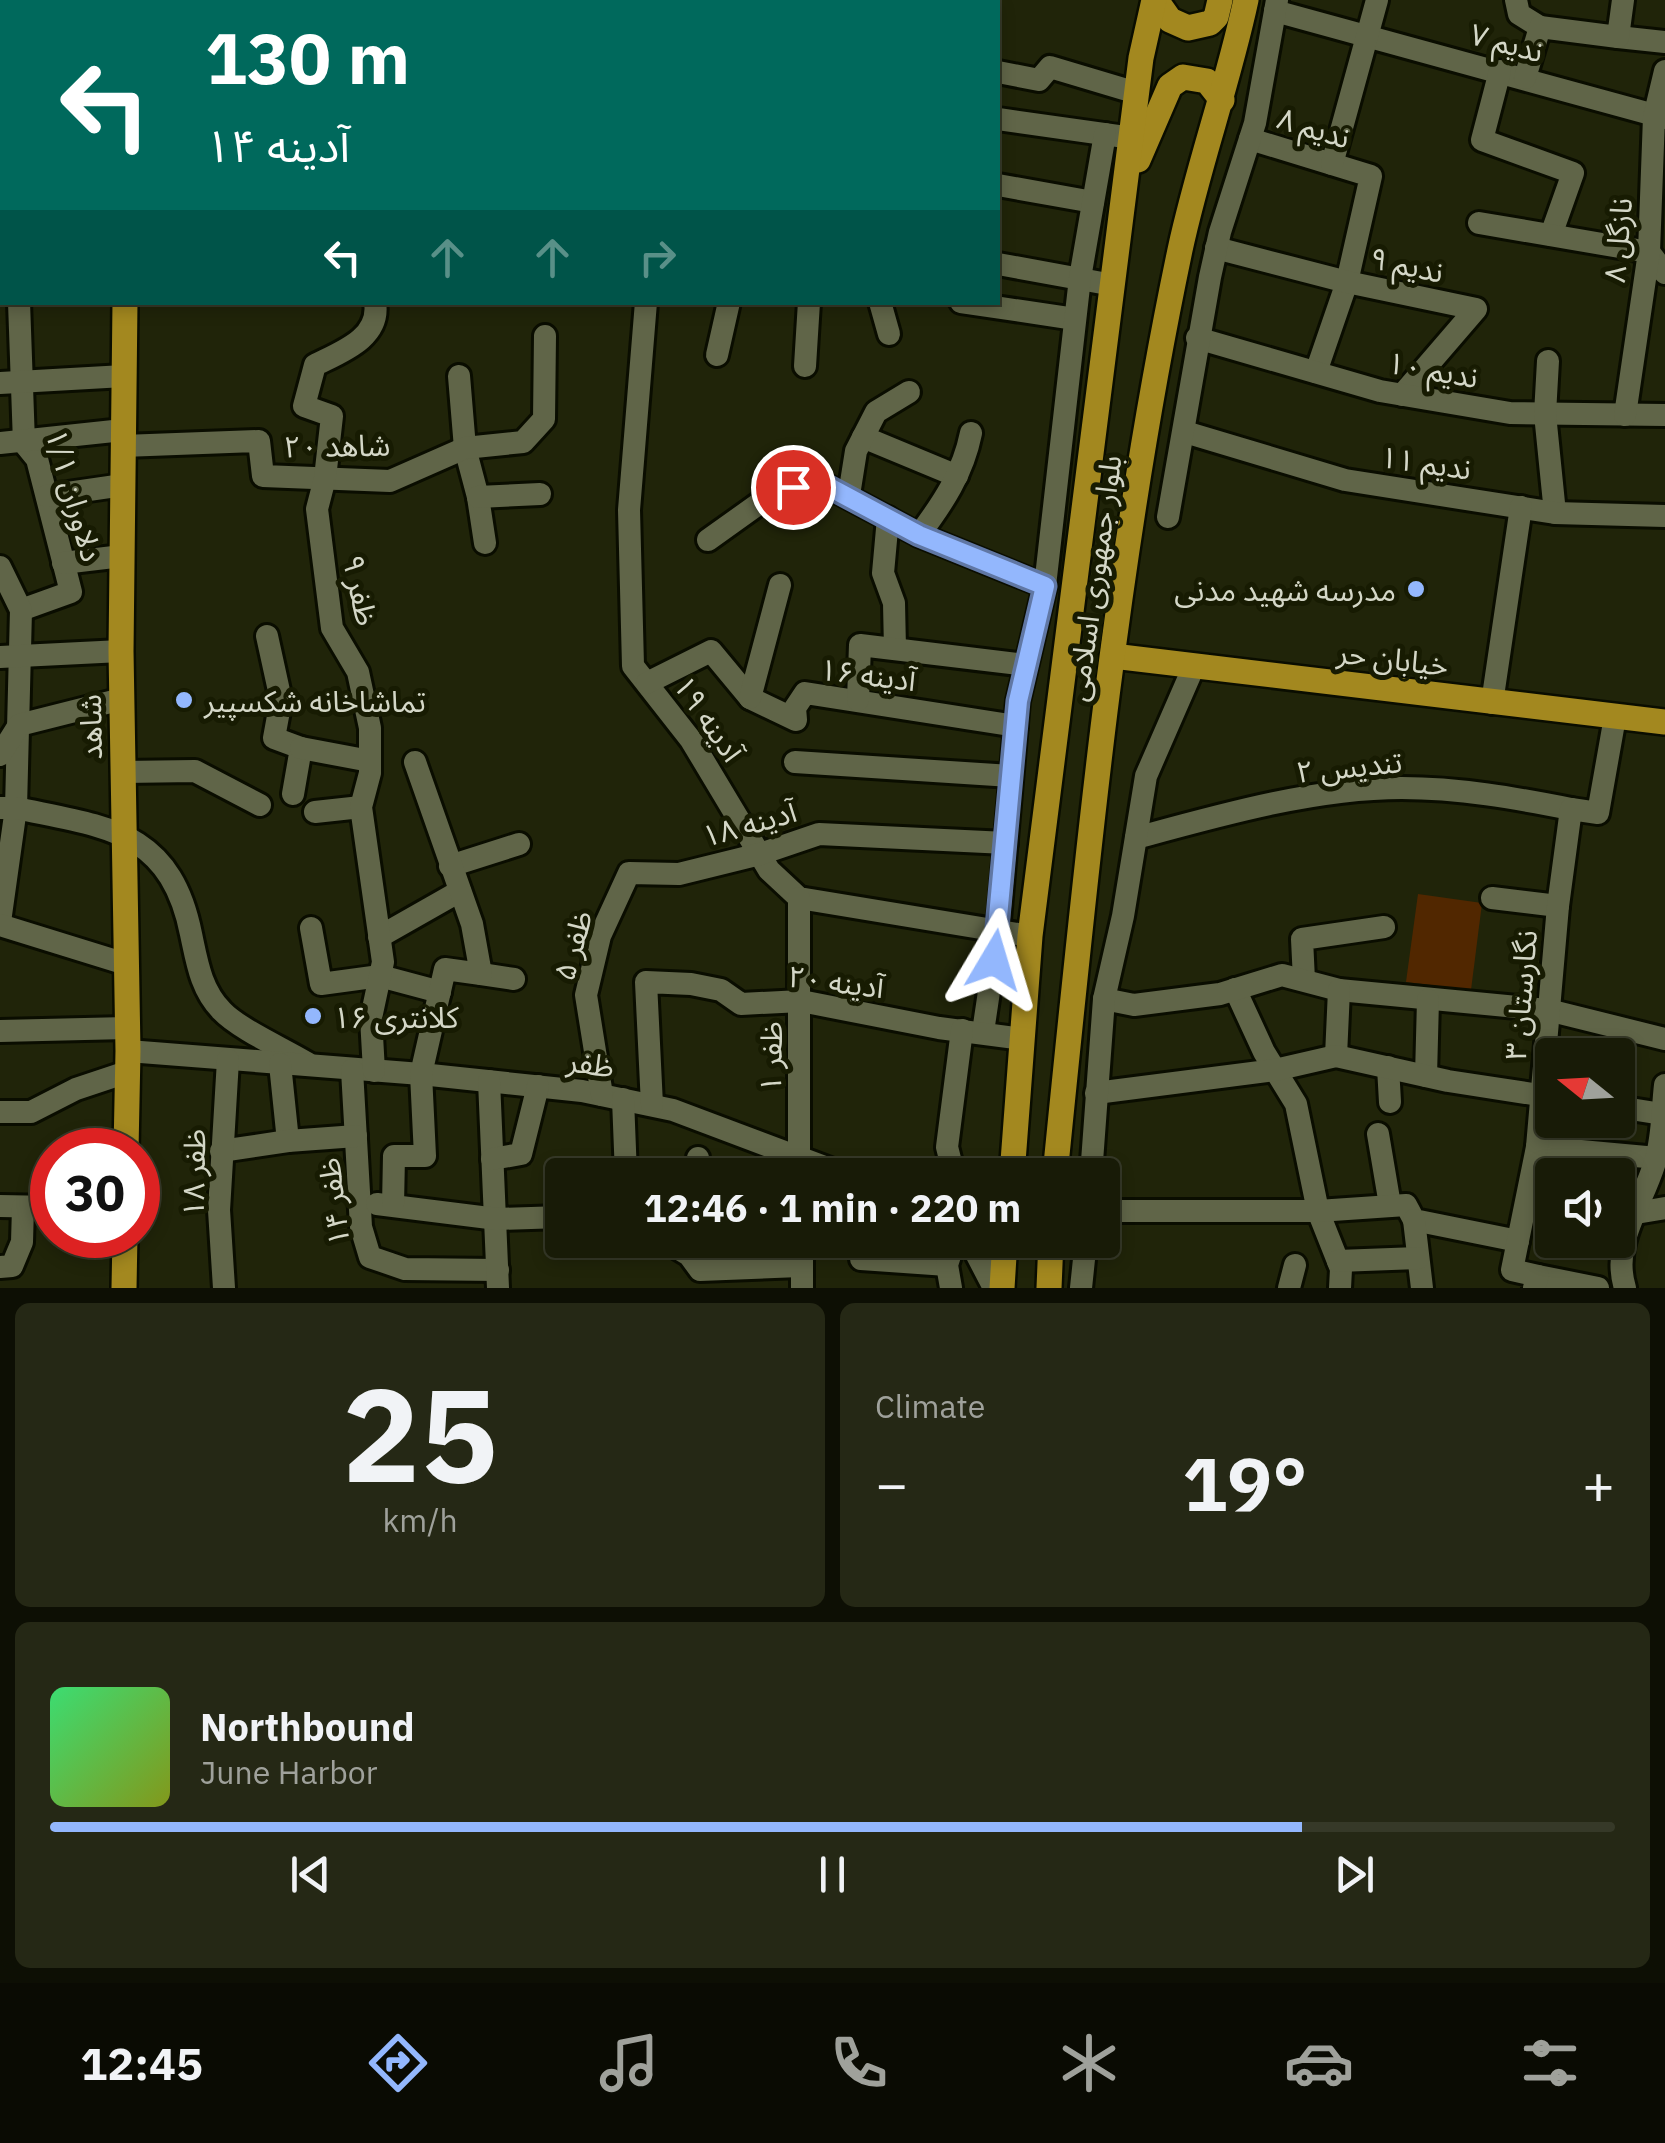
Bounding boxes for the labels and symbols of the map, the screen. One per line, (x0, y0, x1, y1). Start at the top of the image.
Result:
street label: ندیم ۷ (1465, 14, 1548, 75)
street label: ندیم ۸ (1271, 98, 1355, 161)
street label: نازگل ۸ (1594, 196, 1640, 284)
street label: ندیم ۹ (1366, 237, 1447, 296)
street label: ندیم ۱۰ (1384, 342, 1481, 401)
street label: دلاوران ۱/۱ (38, 424, 112, 566)
street label: شاهد ۲۰ (283, 425, 391, 465)
street label: ندیم ۱۱ (1377, 436, 1474, 493)
pin (751, 445, 836, 530)
street label: بلوار جمهوری اسلامی (1056, 452, 1130, 704)
street label: ظفر ۹ (335, 551, 387, 629)
place label: مدرسه شهید مدنی (1174, 570, 1396, 609)
marker: مدرسه شهید مدنی (1405, 578, 1427, 600)
street label: خیابان حر (1334, 632, 1451, 684)
street label: آدینه ۱۶ (818, 649, 920, 699)
street label: آدینه ۱۹ (665, 667, 753, 770)
place label: تماشاخانه شکسپیر (203, 681, 426, 721)
marker: تماشاخانه شکسپیر (173, 689, 195, 711)
street label: شاهد (70, 694, 110, 760)
street label: تندیس ۲ (1294, 741, 1404, 791)
street label: آدینه ۱۸ (697, 791, 802, 855)
street label: ظفر ۵ (543, 905, 601, 985)
position arrow (942, 908, 1046, 1012)
street label: نگارستان ۳ (1495, 928, 1545, 1062)
street label: آدینه ۲۰ (786, 956, 888, 1006)
place label: کلانتری ۱۶ (333, 997, 459, 1036)
marker: کلانتری ۱۶ (302, 1005, 324, 1027)
street label: ظفر ۱ (750, 1021, 790, 1093)
north arrow (1535, 1038, 1635, 1138)
street label: ظفر (564, 1040, 617, 1086)
speed limit sign: 30 (30, 1128, 160, 1258)
street label: ظفر ۱۸ (173, 1128, 213, 1218)
street label: ظفر ۱۴ (308, 1156, 358, 1248)

